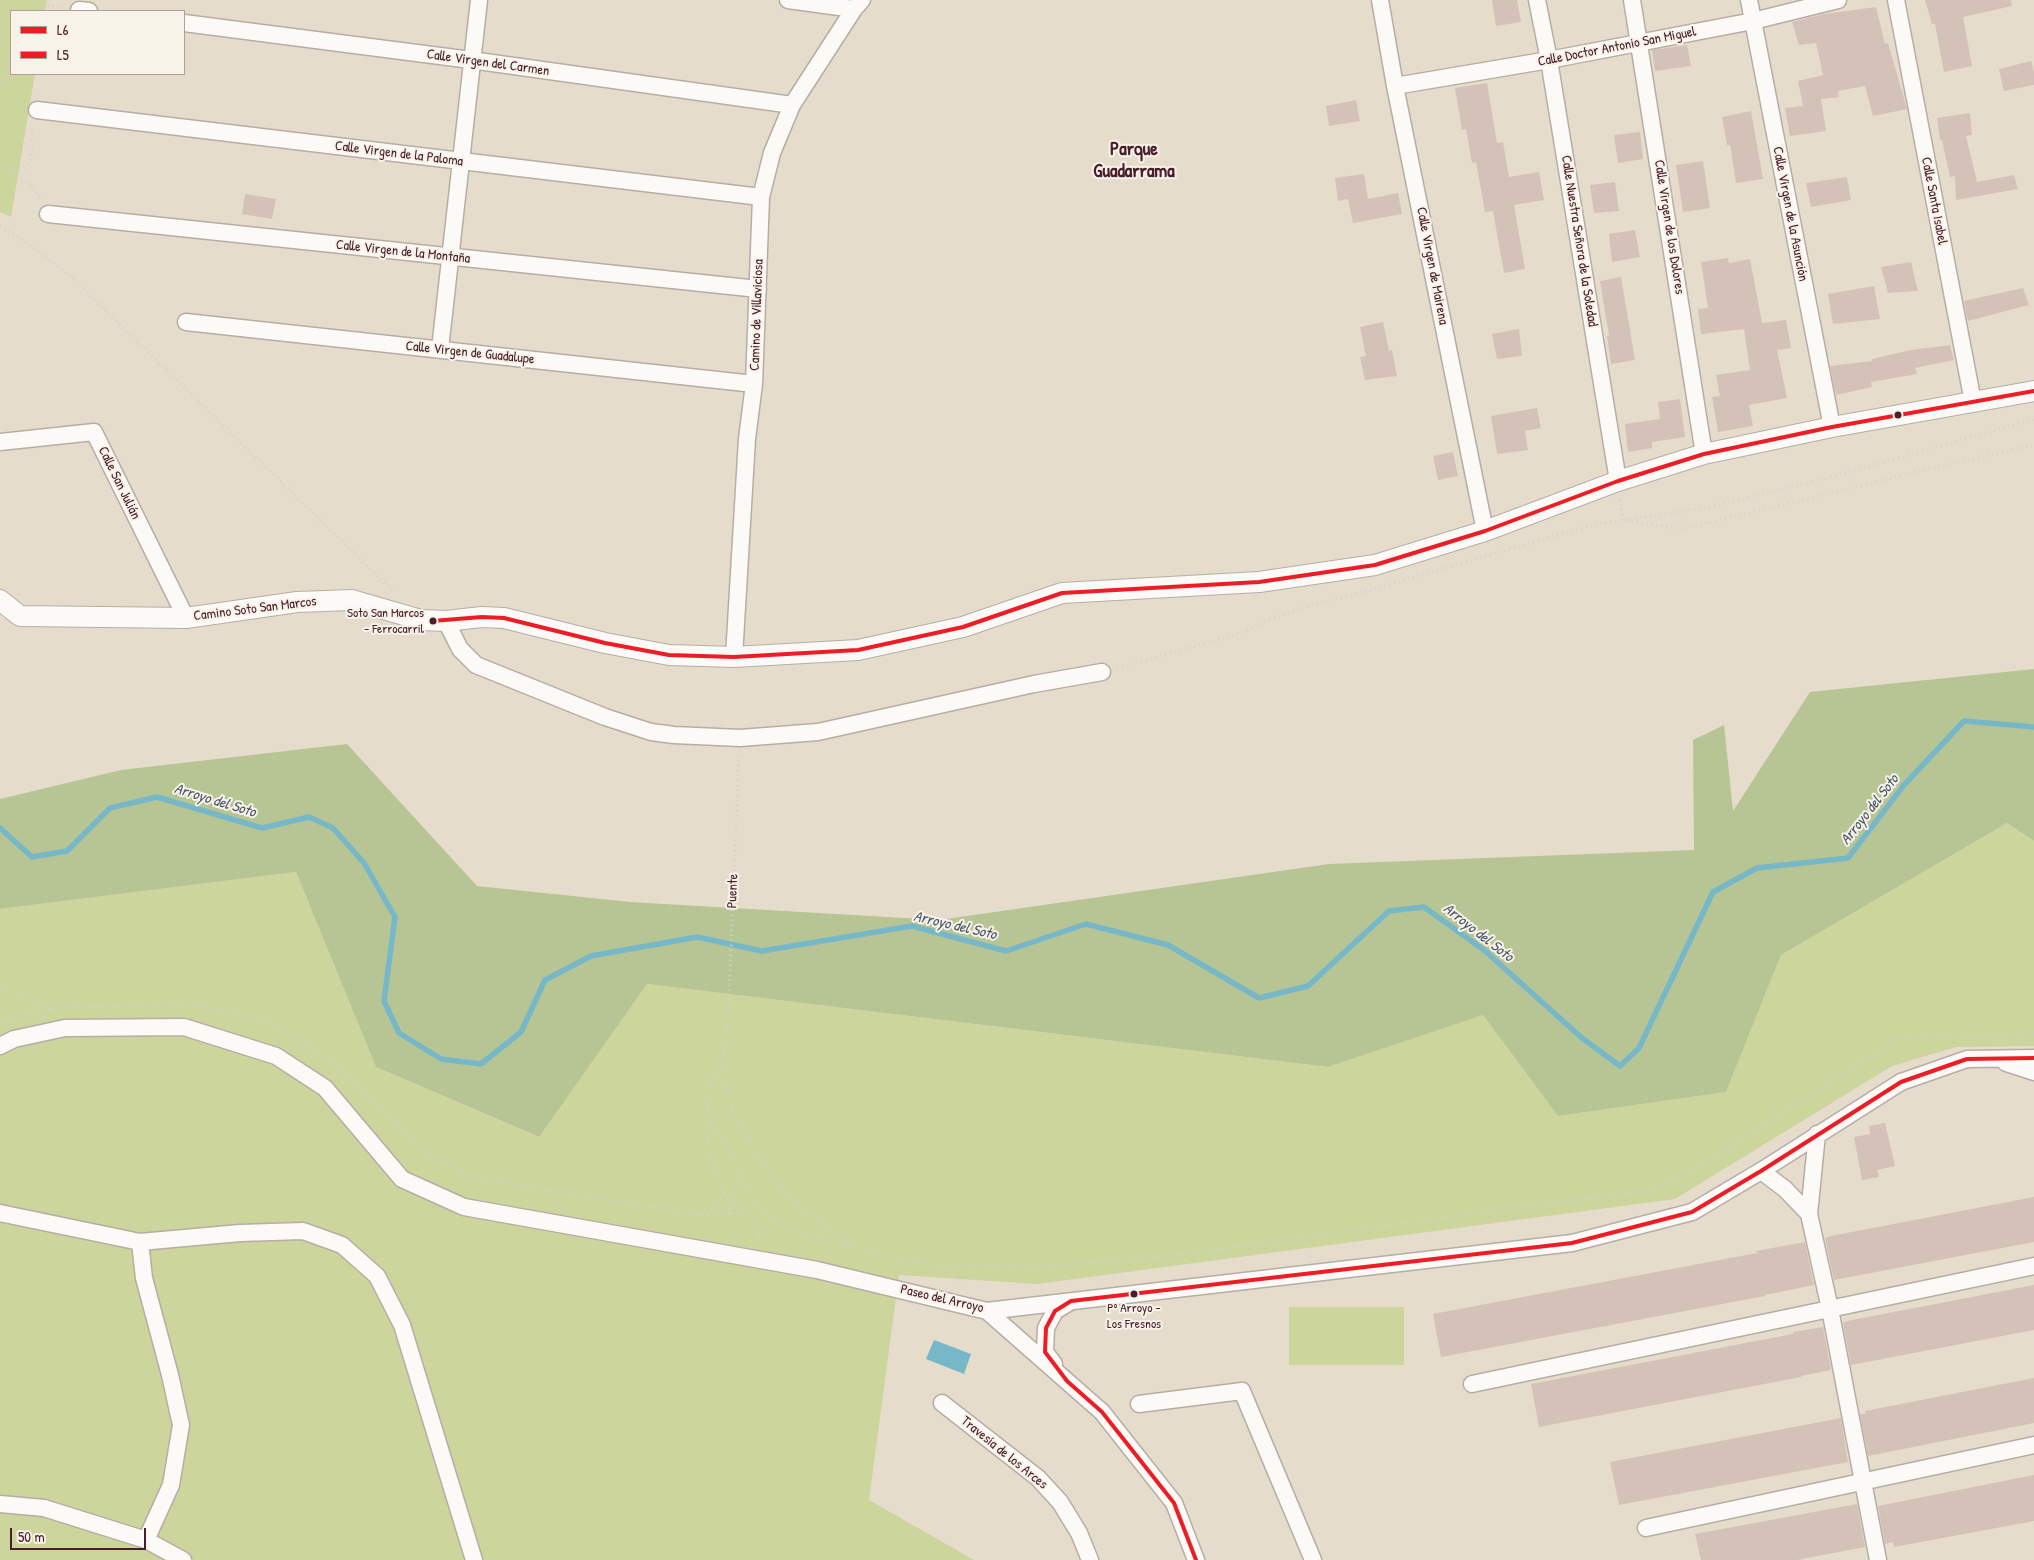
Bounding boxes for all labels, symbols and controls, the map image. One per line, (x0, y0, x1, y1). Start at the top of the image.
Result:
legend (10, 10, 185, 75)
text: L6 (57, 19, 69, 40)
street label: Calle Doctor Antonio San Miguel (1536, 23, 1698, 71)
text: L5 (57, 44, 69, 65)
street label: Calle Virgen del Carmen (426, 46, 550, 80)
street label: Calle Virgen de la Paloma (334, 138, 464, 170)
district label: Parque Guadarrama (1093, 139, 1175, 183)
street label: Calle Virgen de la Asunción (1769, 145, 1811, 283)
street label: Calle Nuestra Señora de la Soledad (1557, 154, 1601, 328)
street label: Calle Santa Isabel (1917, 156, 1951, 246)
street label: Calle Virgen de los Dolores (1650, 159, 1688, 295)
street label: Calle Virgen de Mairena (1412, 206, 1452, 326)
street label: Calle Virgen de la Montaña (335, 237, 471, 267)
street label: Camino de Villaviciosa (747, 259, 767, 371)
street label: Calle Virgen de Guadalupe (405, 338, 535, 368)
unlabelled marker (1893, 410, 1903, 420)
street label: Calle San Julián (94, 444, 144, 522)
street label: Camino Soto San Marcos (192, 593, 318, 625)
place label: Soto San Marcos - Ferrocarril (347, 606, 424, 637)
marker: Soto San Marcos - Ferrocarril (428, 616, 438, 626)
water label: Arroyo del Soto (1837, 771, 1903, 849)
water label: Arroyo del Soto (172, 780, 258, 822)
street label: Puente (724, 873, 742, 909)
water label: Arroyo del Soto (1439, 900, 1517, 966)
water label: Arroyo del Soto (912, 908, 998, 944)
street label: Paseo del Arroyo (899, 1281, 985, 1317)
marker: Pº Arroyo - Los Fresnos (1129, 1289, 1139, 1299)
place label: Pº Arroyo - Los Fresnos (1107, 1301, 1161, 1332)
street label: Travesía de los Arces (957, 1413, 1051, 1493)
scale bar (12, 1518, 149, 1550)
text: 50 m (18, 1526, 45, 1547)

